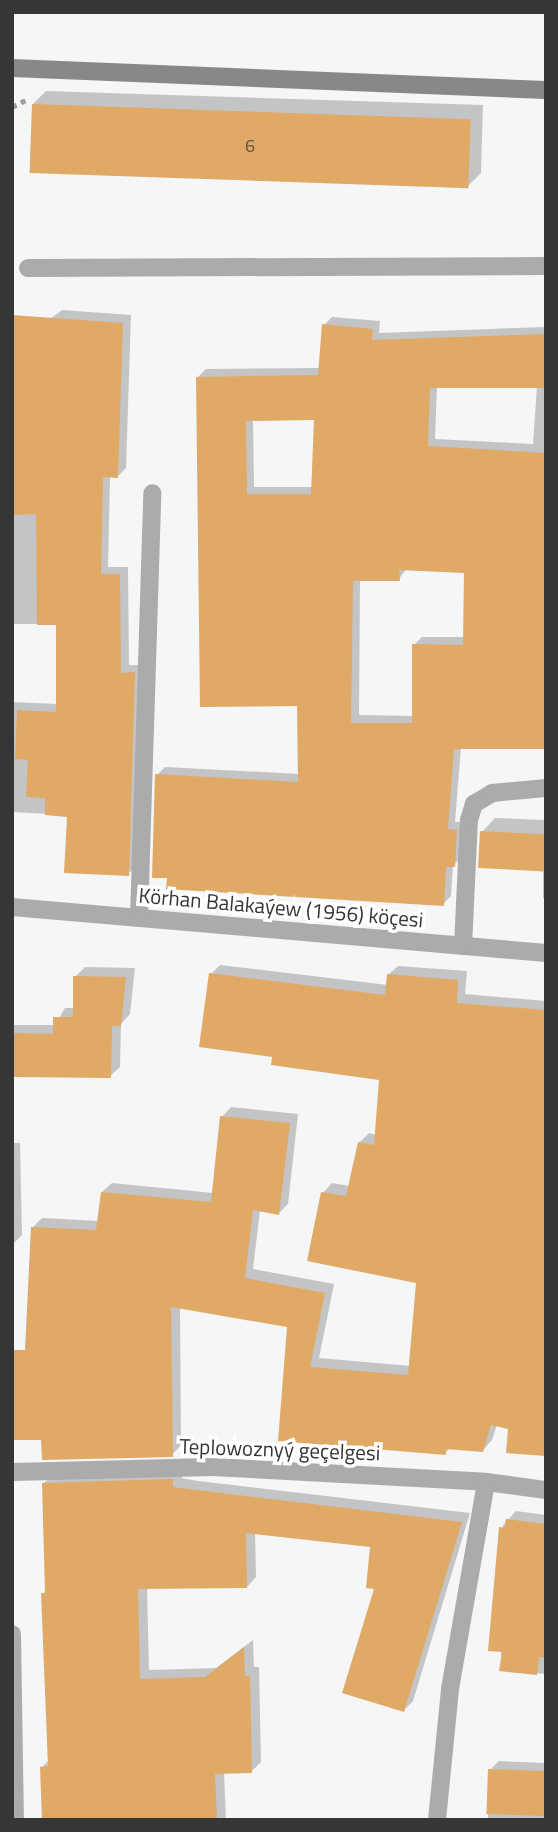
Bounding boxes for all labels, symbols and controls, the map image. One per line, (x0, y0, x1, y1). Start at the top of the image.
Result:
house number: 6 (245, 135, 255, 157)
street label: Körhan Balakaýew (1956) köçesi (138, 882, 424, 932)
street label: Teplowoznyý geçelgesi (179, 1433, 381, 1465)

